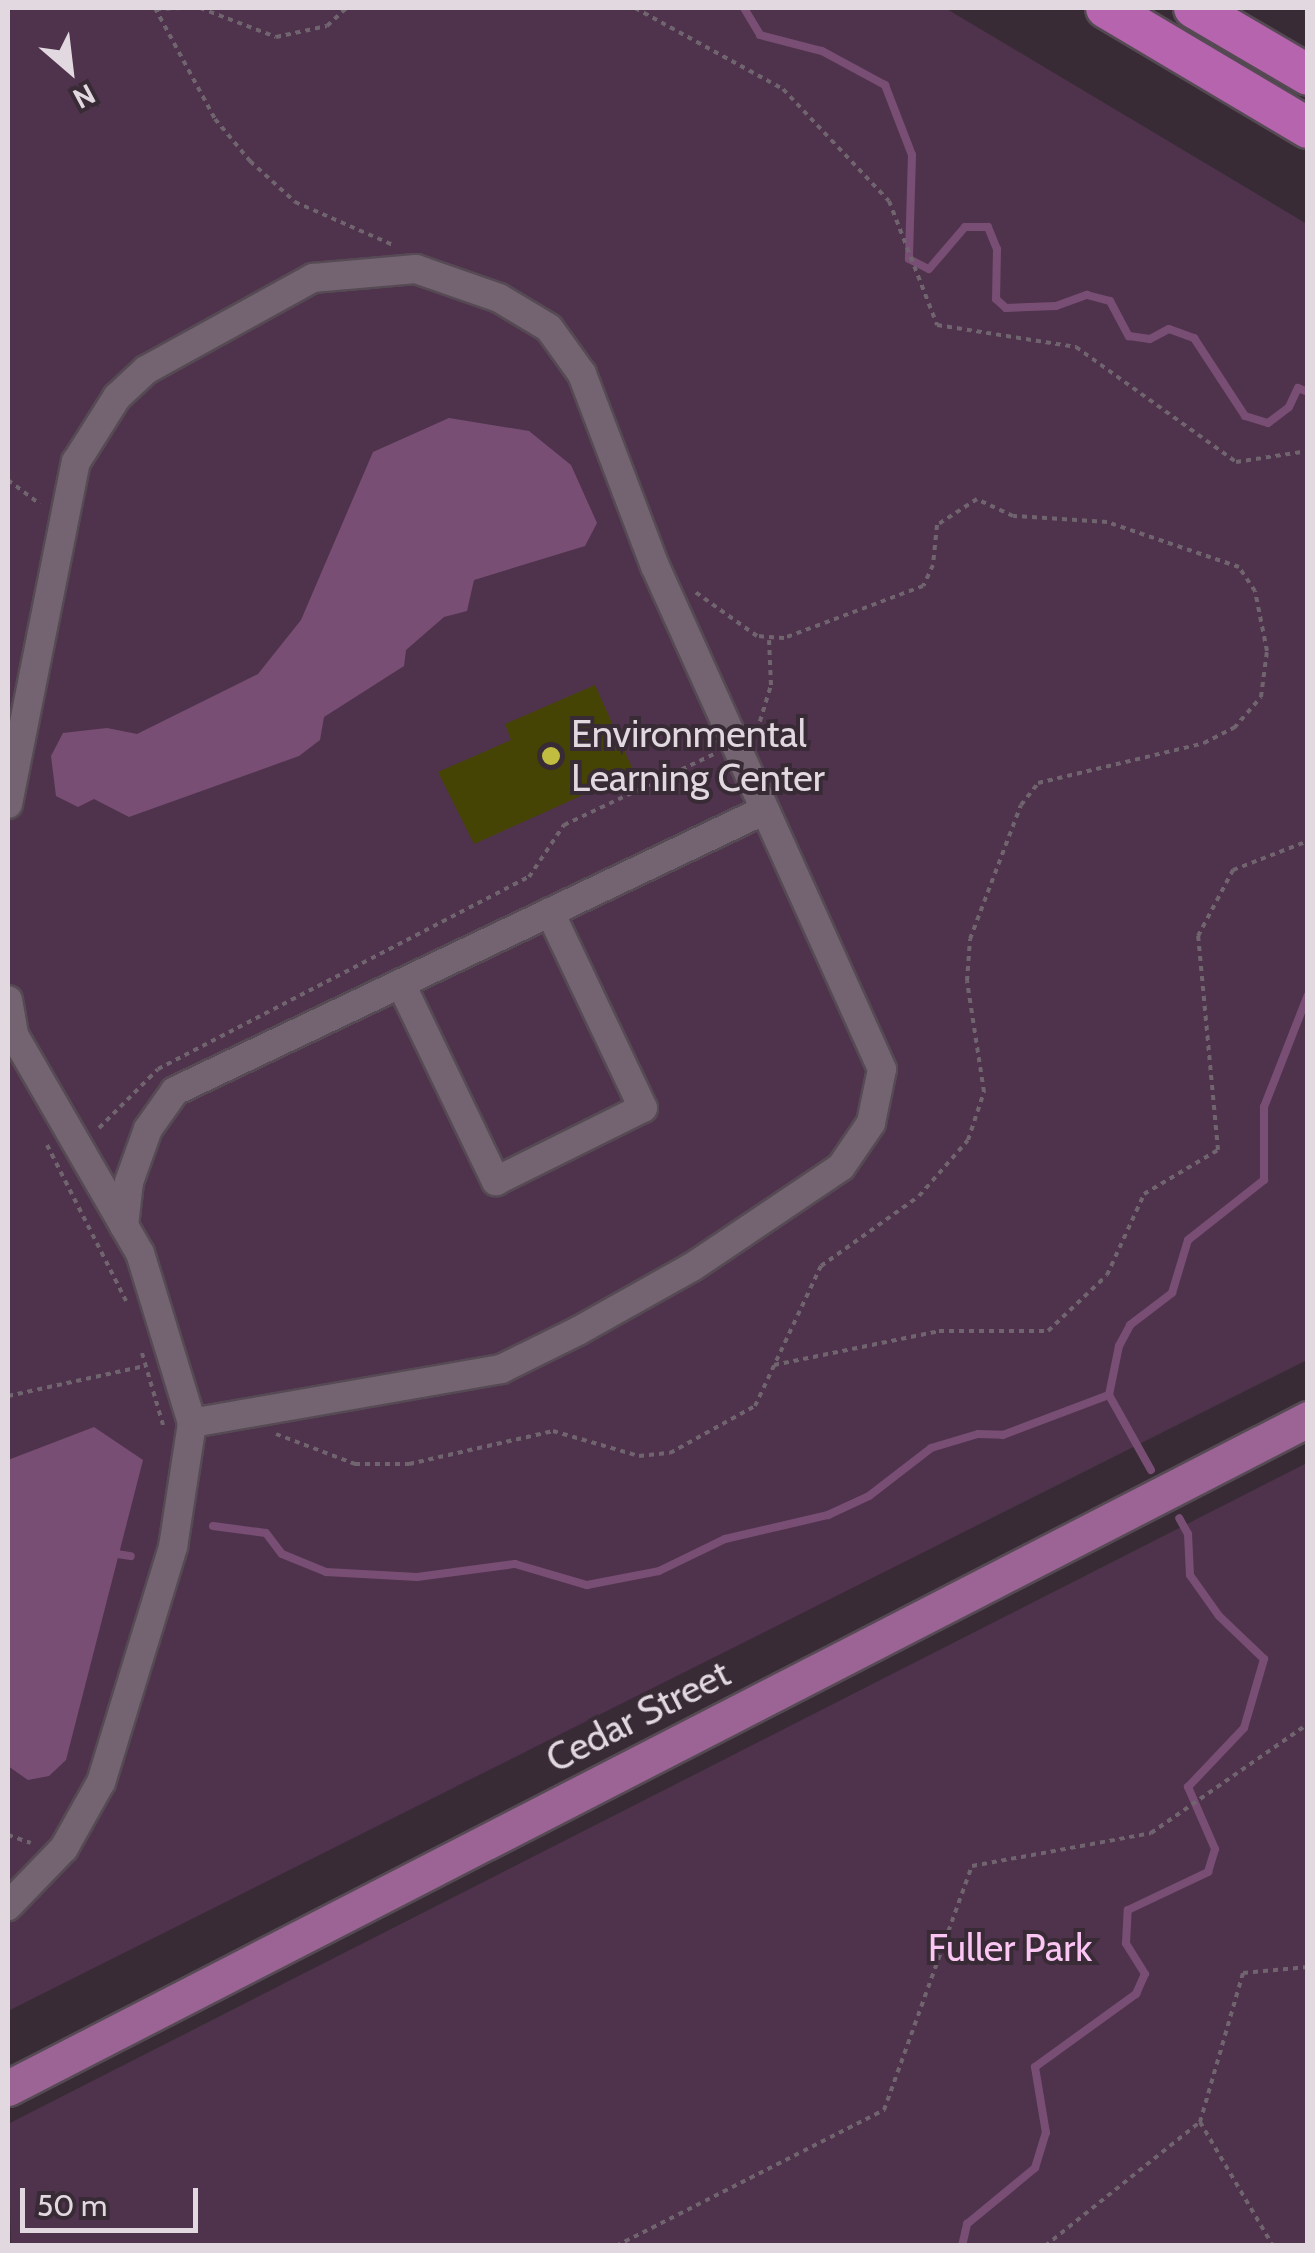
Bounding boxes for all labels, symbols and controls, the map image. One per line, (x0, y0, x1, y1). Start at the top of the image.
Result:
north arrow (20, 20, 120, 120)
text: N (67, 77, 101, 116)
place label: Environmental Learning Center (571, 711, 825, 801)
marker: Environmental Learning Center (540, 745, 562, 767)
street label: Cedar Street (539, 1650, 737, 1782)
park label: Fuller Park (928, 1925, 1092, 1971)
scale bar (25, 2168, 202, 2230)
text: 50 m (37, 2187, 107, 2224)

